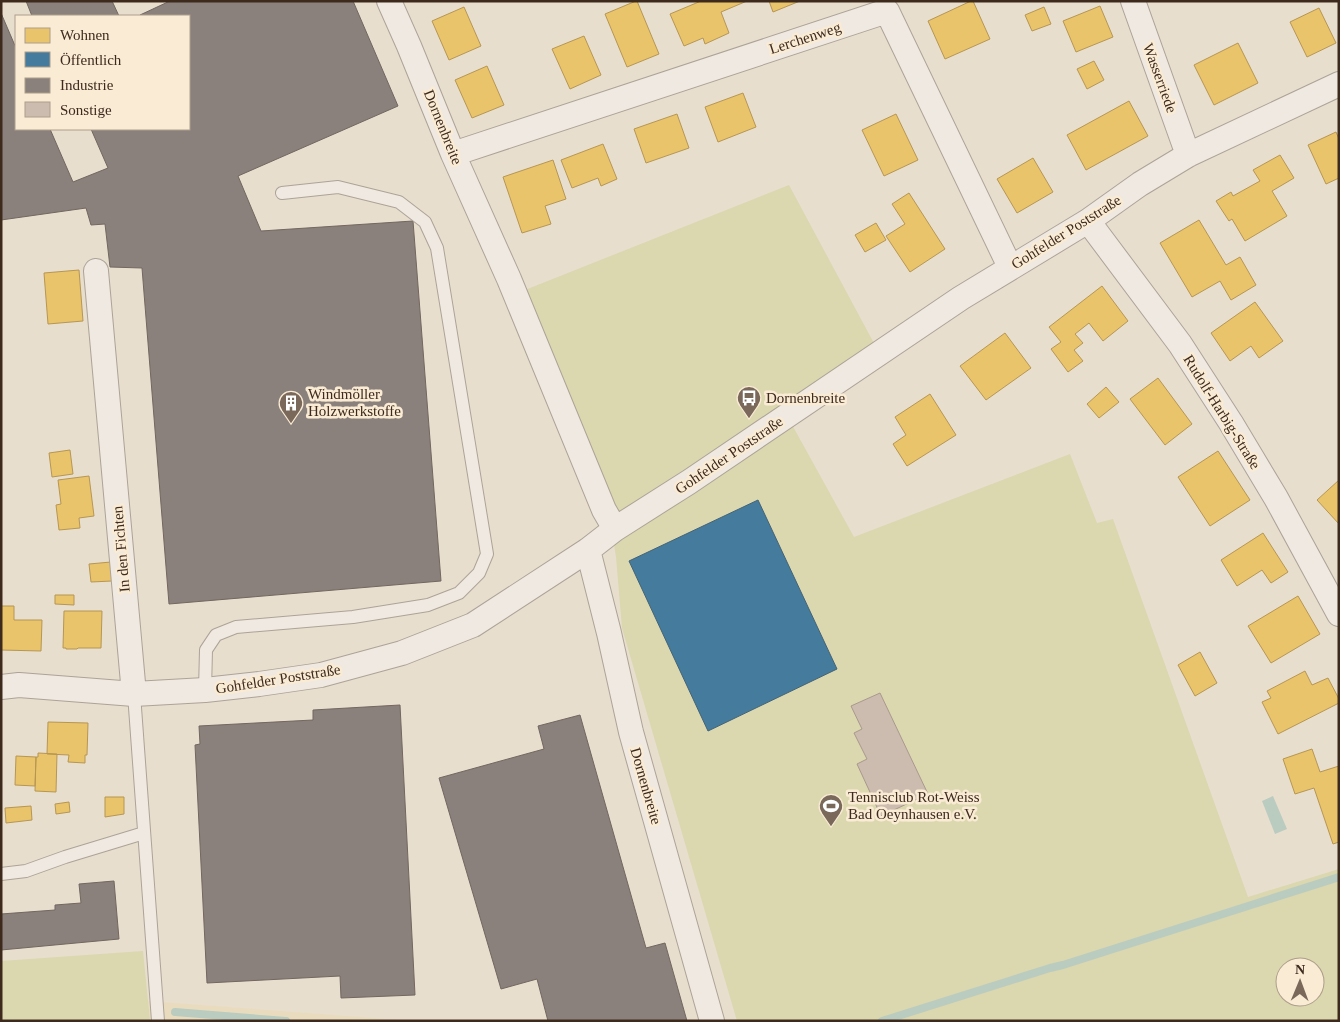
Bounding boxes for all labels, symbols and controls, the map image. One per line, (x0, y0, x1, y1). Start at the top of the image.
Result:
legend (15, 15, 190, 130)
street label: Lerchenweg (767, 19, 843, 57)
text: Wohnen (60, 27, 110, 43)
street label: Wasserriede (1140, 41, 1180, 115)
text: Öffentlich (60, 52, 122, 68)
text: Industrie (60, 77, 114, 93)
street label: Dornenbreite (421, 87, 465, 167)
text: Sonstige (60, 102, 112, 118)
street label: Gohfelder Poststraße (1008, 192, 1124, 272)
street label: Rudolf-Harbig-Straße (1180, 352, 1264, 472)
bus stop icon: Dornenbreite (736, 385, 762, 419)
place label: Windmöller Holzwerkstoffe (308, 386, 401, 419)
building icon: Windmöller Holzwerkstoffe (278, 390, 304, 424)
place label: Dornenbreite (766, 390, 845, 406)
street label: Gohfelder Poststraße (672, 413, 786, 497)
street label: In den Fichten (109, 505, 133, 593)
street label: Gohfelder Poststraße (214, 661, 342, 697)
street label: Dornenbreite (627, 746, 665, 827)
place label: Tennisclub Rot-Weiss Bad Oeynhausen e.V. (848, 789, 980, 822)
sports icon: Tennisclub Rot-Weiss Bad Oeynhausen e.V. (818, 793, 844, 827)
north arrow (1275, 957, 1325, 1007)
text: N (1295, 962, 1305, 977)

